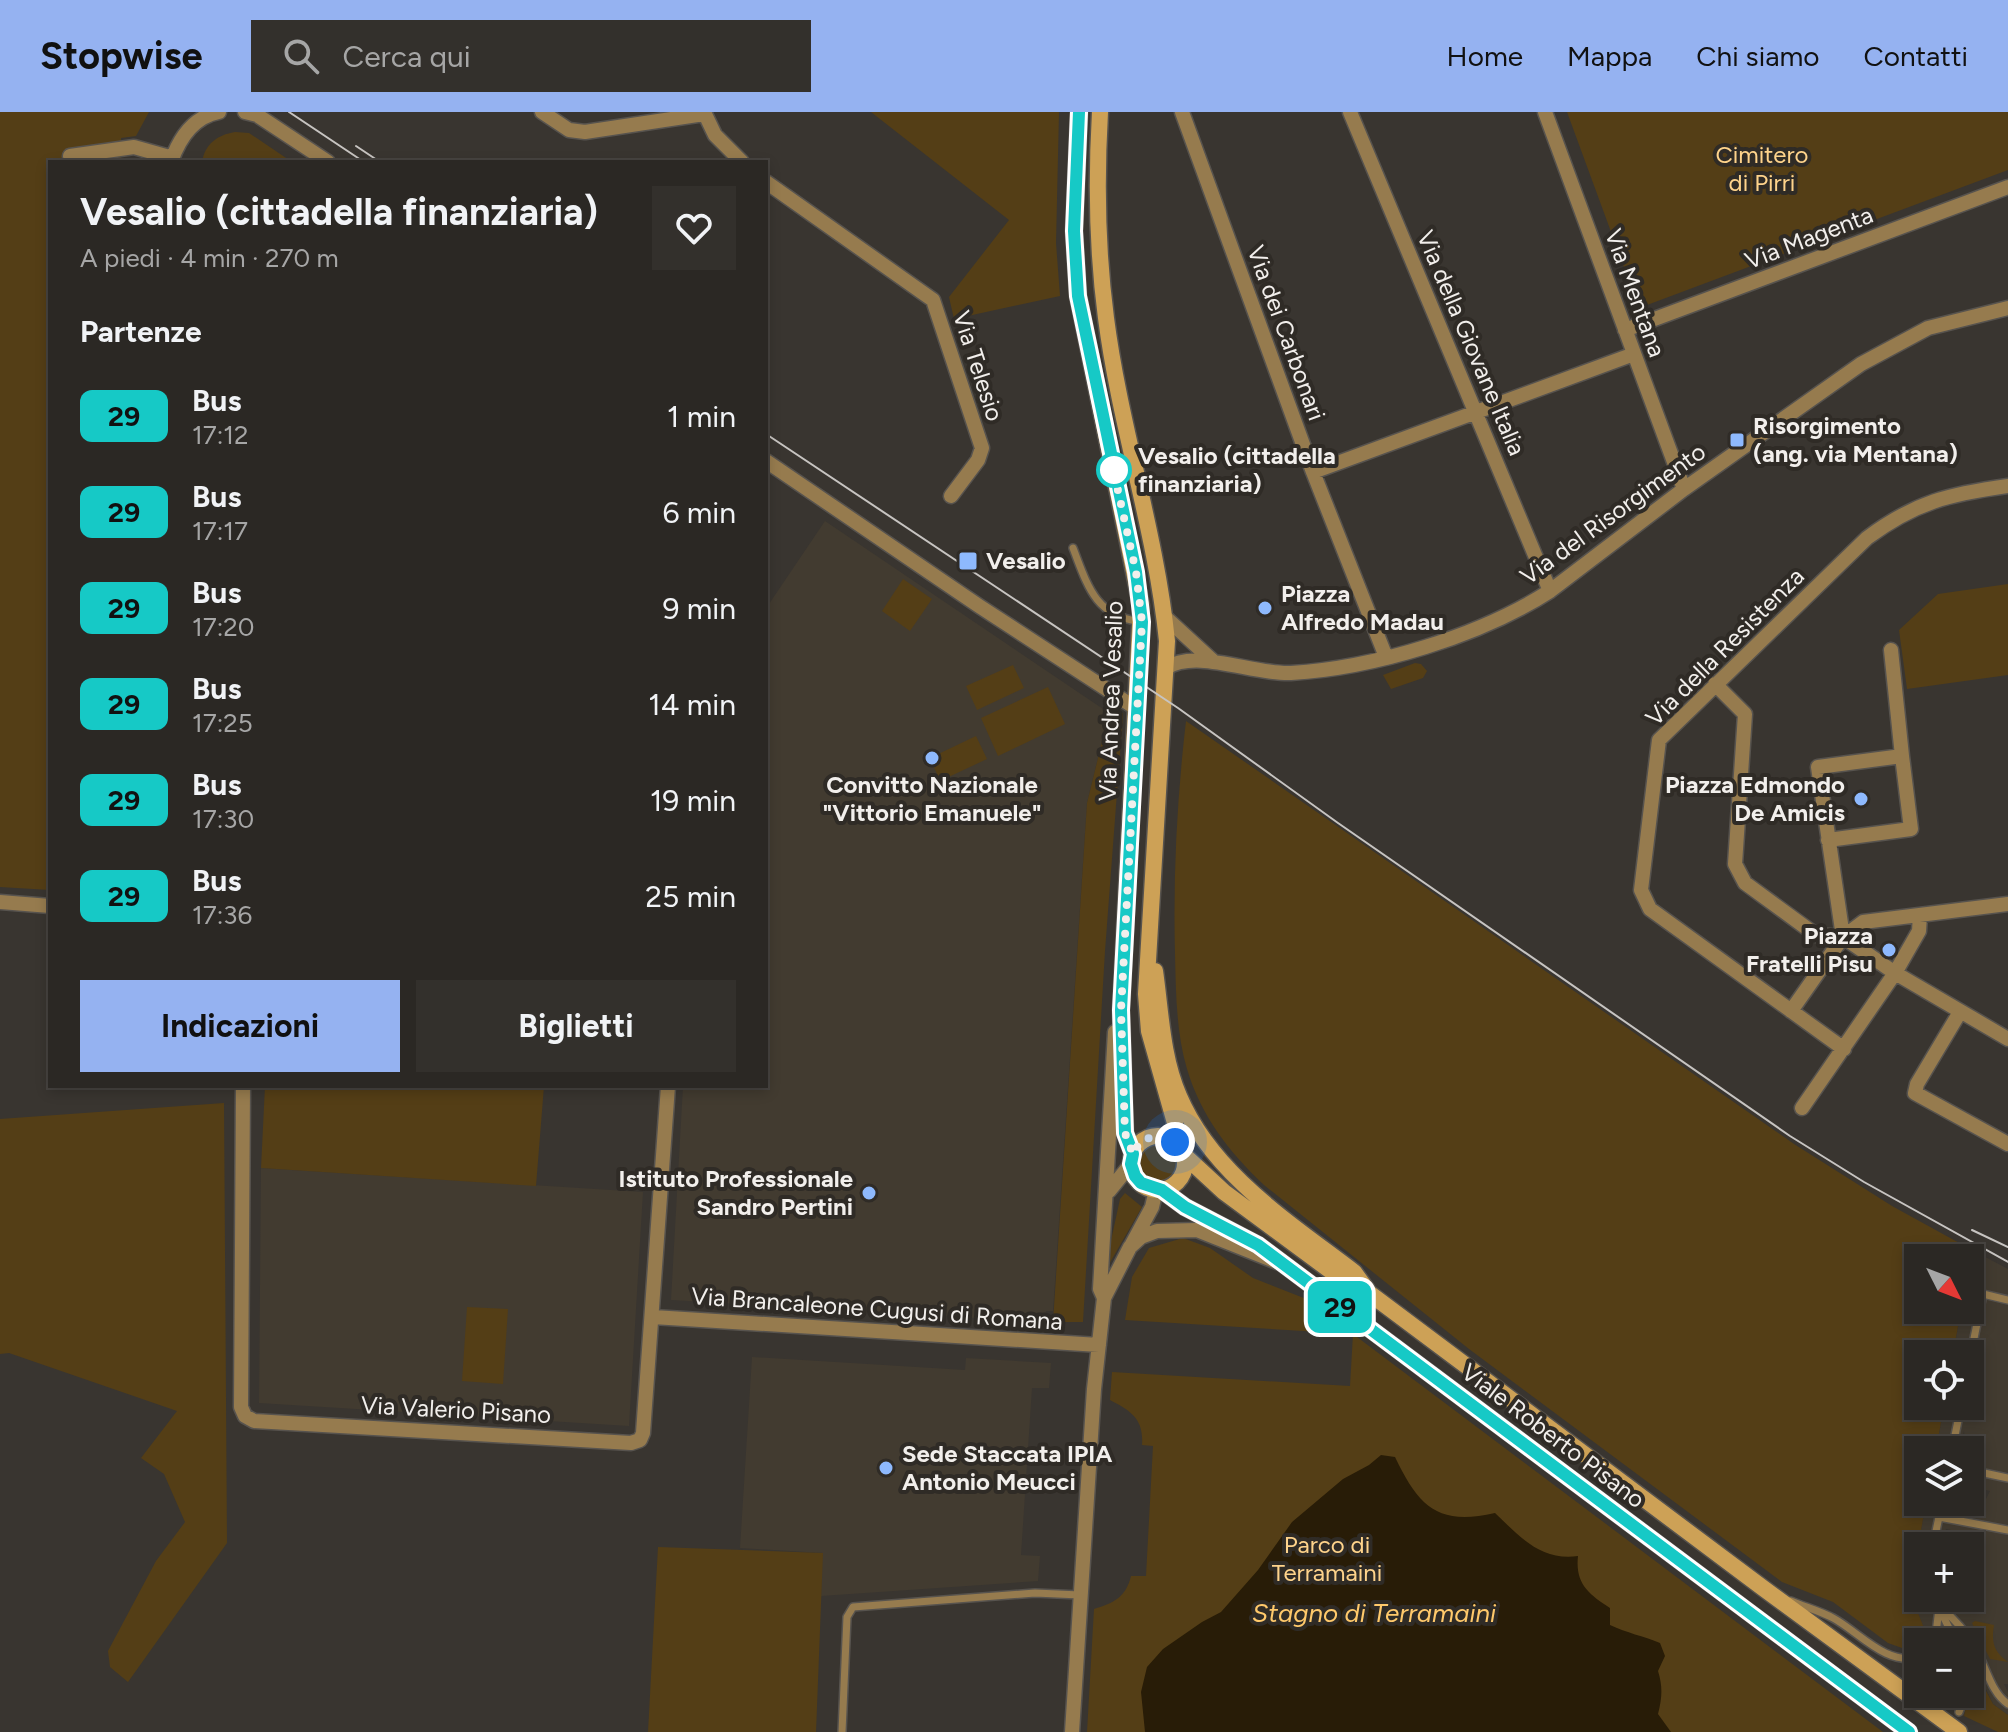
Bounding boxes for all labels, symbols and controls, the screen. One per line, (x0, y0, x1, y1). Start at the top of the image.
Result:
search box (251, 20, 811, 92)
text: Stopwise (40, 33, 203, 79)
icon: search (279, 34, 323, 78)
text: Cerca qui (343, 38, 471, 75)
text: Home (1447, 39, 1523, 73)
text: Mappa (1567, 39, 1652, 73)
text: Chi siamo (1696, 39, 1819, 73)
text: Contatti (1863, 39, 1968, 73)
park label: Cimitero di Pirri (1715, 140, 1809, 197)
button: heart (652, 186, 736, 270)
text: Vesalio (cittadella finanziaria) (80, 189, 598, 235)
street label: Via Magenta (1741, 200, 1877, 275)
street label: Via Mentana (1599, 225, 1672, 361)
street label: Via della Giovane Italia (1411, 226, 1532, 460)
street label: Via dei Carbonari (1241, 241, 1332, 424)
text: A piedi · 4 min · 270 m (80, 242, 339, 274)
street label: Via Telesio (947, 307, 1010, 425)
text: Partenze (80, 313, 202, 350)
text: Bus (192, 382, 241, 419)
text: 1 min (667, 398, 736, 435)
text: 29 (108, 399, 140, 433)
place label: Risorgimento (ang. via Mentana) (1753, 411, 1958, 468)
text: 17:12 (192, 419, 249, 451)
marker: Risorgimento (ang. via Mentana) (1728, 431, 1746, 449)
street label: Via del Risorgimento (1514, 437, 1711, 591)
place label: Vesalio (cittadella finanziaria) (1138, 441, 1336, 498)
marker: Vesalio (cittadella finanziaria) (1097, 453, 1131, 487)
text: Bus (192, 478, 241, 515)
text: 6 min (662, 494, 736, 531)
text: 29 (108, 495, 140, 529)
text: 17:17 (192, 515, 248, 547)
place label: Vesalio (986, 546, 1066, 575)
marker: Vesalio (957, 550, 979, 572)
street label: Via della Resistenza (1639, 561, 1810, 732)
text: Bus (192, 574, 241, 611)
place label: Piazza Alfredo Madau (1281, 579, 1444, 636)
text: 9 min (662, 590, 736, 627)
text: 29 (108, 591, 140, 625)
marker: Piazza Alfredo Madau (1256, 599, 1274, 617)
street label: Via Andrea Vesalio (1093, 600, 1128, 802)
text: 17:20 (192, 611, 254, 643)
text: Bus (192, 670, 241, 707)
text: 14 min (648, 686, 736, 723)
text: 29 (108, 687, 140, 721)
text: 17:25 (192, 707, 253, 739)
marker: Convitto Nazionale "Vittorio Emanuele" (923, 749, 941, 767)
text: Bus (192, 766, 241, 803)
place label: Convitto Nazionale "Vittorio Emanuele" (822, 770, 1042, 827)
place label: Piazza Edmondo De Amicis (1665, 770, 1845, 827)
text: 19 min (650, 782, 736, 819)
text: 29 (108, 783, 140, 817)
marker: Piazza Edmondo De Amicis (1852, 790, 1870, 808)
text: 17:30 (192, 803, 254, 835)
text: Bus (192, 862, 241, 899)
text: 25 min (645, 878, 736, 915)
text: 29 (108, 879, 140, 913)
text: 17:36 (192, 899, 252, 931)
place label: Piazza Fratelli Pisu (1746, 921, 1873, 978)
marker: Piazza Fratelli Pisu (1880, 941, 1898, 959)
button: Indicazioni (80, 980, 400, 1072)
button: Biglietti (416, 980, 736, 1072)
your location (1155, 1122, 1195, 1162)
place label: Istituto Professionale Sandro Pertini (618, 1164, 853, 1221)
marker: Istituto Professionale Sandro Pertini (860, 1184, 878, 1202)
north arrow (1904, 1244, 1984, 1324)
map controls (1904, 1244, 1984, 1708)
street label: Via Brancaleone Cugusi di Romana (690, 1281, 1064, 1336)
line badge: 29 (1304, 1281, 1376, 1333)
text: 29 (1324, 1290, 1356, 1324)
button: locate (1904, 1340, 1984, 1420)
street label: Viale Roberto Pisano (1456, 1357, 1651, 1514)
street label: Via Valerio Pisano (360, 1390, 552, 1429)
button: layers (1904, 1436, 1984, 1516)
place label: Sede Staccata IPIA Antonio Meucci (902, 1439, 1112, 1496)
marker: Sede Staccata IPIA Antonio Meucci (877, 1459, 895, 1477)
park label: Parco di Terramaini (1272, 1530, 1382, 1587)
button: + (1904, 1532, 1984, 1612)
water label: Stagno di Terramaini (1252, 1597, 1497, 1629)
button: − (1904, 1628, 1984, 1708)

